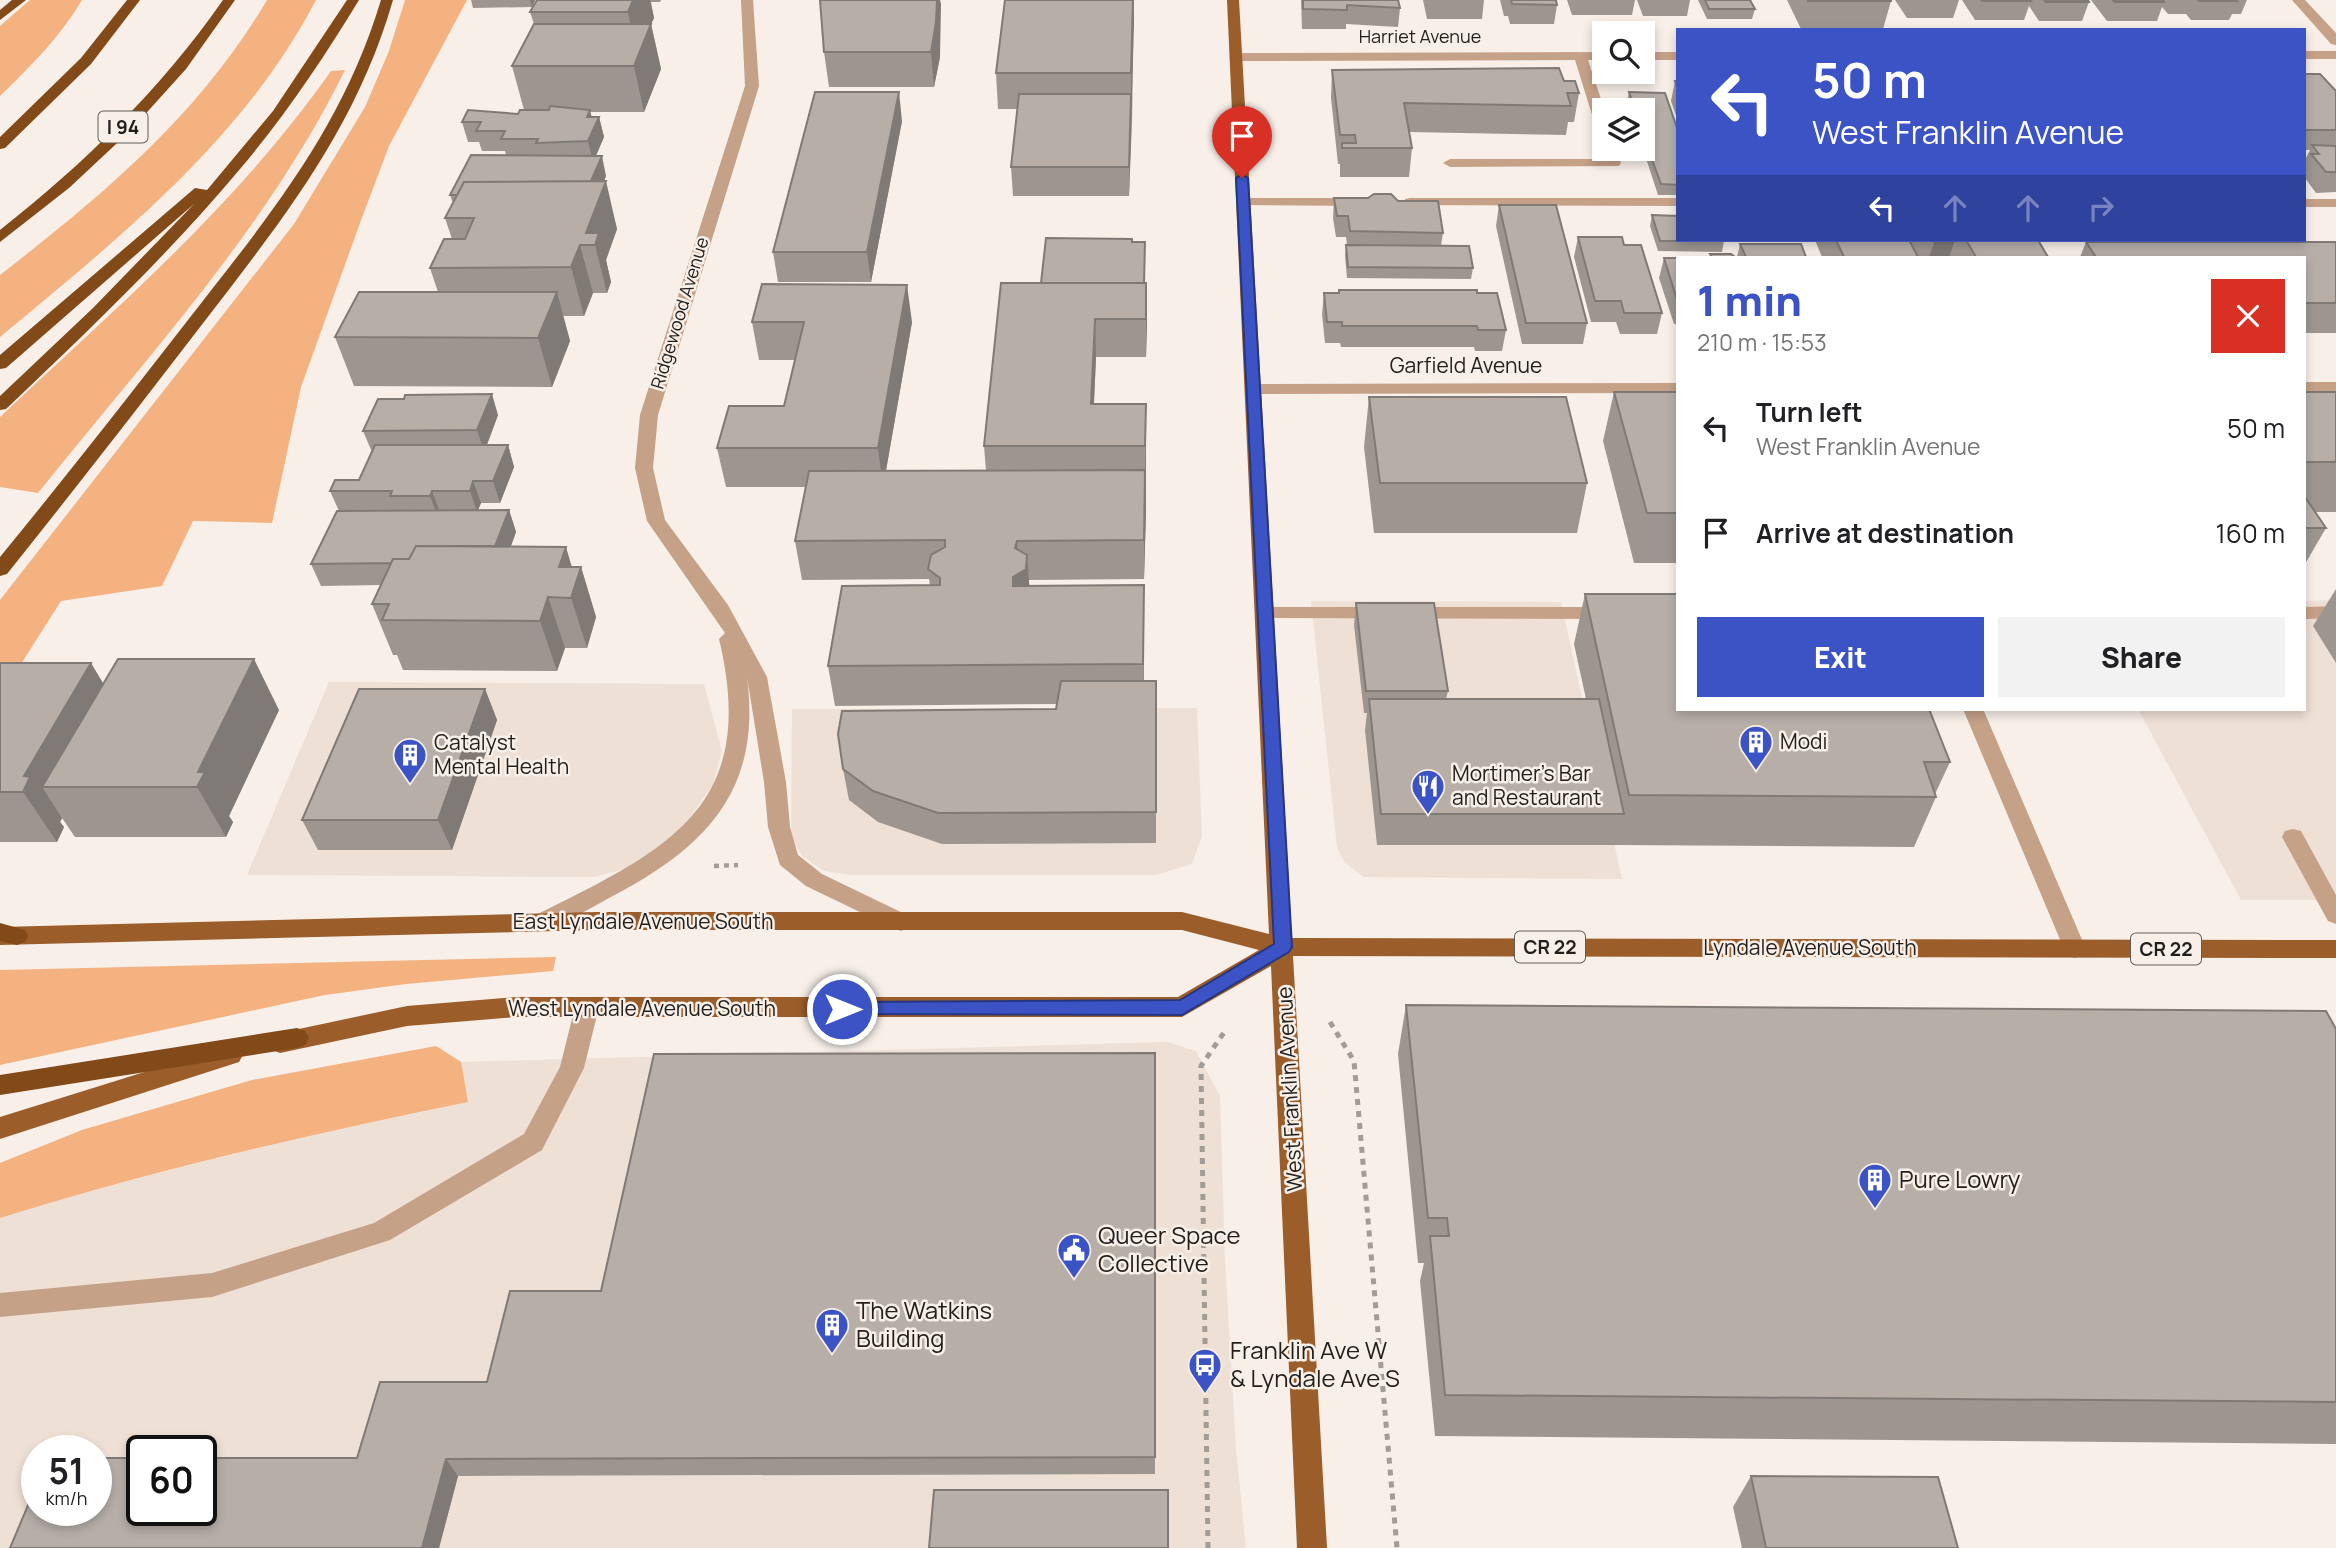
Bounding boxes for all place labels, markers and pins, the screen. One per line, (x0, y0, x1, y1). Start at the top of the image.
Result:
pin (1212, 106, 1272, 178)
building icon: Modi (1737, 723, 1775, 772)
place label: Modi (1780, 727, 1827, 755)
place label: Catalyst Mental Health (434, 728, 569, 780)
building icon: Catalyst Mental Health (391, 736, 429, 785)
place label: Mortimer's Bar and Restaurant (1452, 759, 1602, 811)
restaurant icon: Mortimer's Bar and Restaurant (1409, 767, 1447, 816)
building icon: Pure Lowry (1856, 1161, 1894, 1210)
place label: Pure Lowry (1899, 1162, 2021, 1195)
place label: Queer Space Collective (1098, 1218, 1240, 1279)
public building icon: Queer Space Collective (1055, 1231, 1093, 1280)
place label: The Watkins Building (856, 1293, 992, 1354)
building icon: The Watkins Building (813, 1306, 851, 1355)
place label: Franklin Ave W & Lyndale Ave S (1230, 1333, 1400, 1394)
bus stop icon: Franklin Ave W & Lyndale Ave S (1186, 1346, 1224, 1395)

